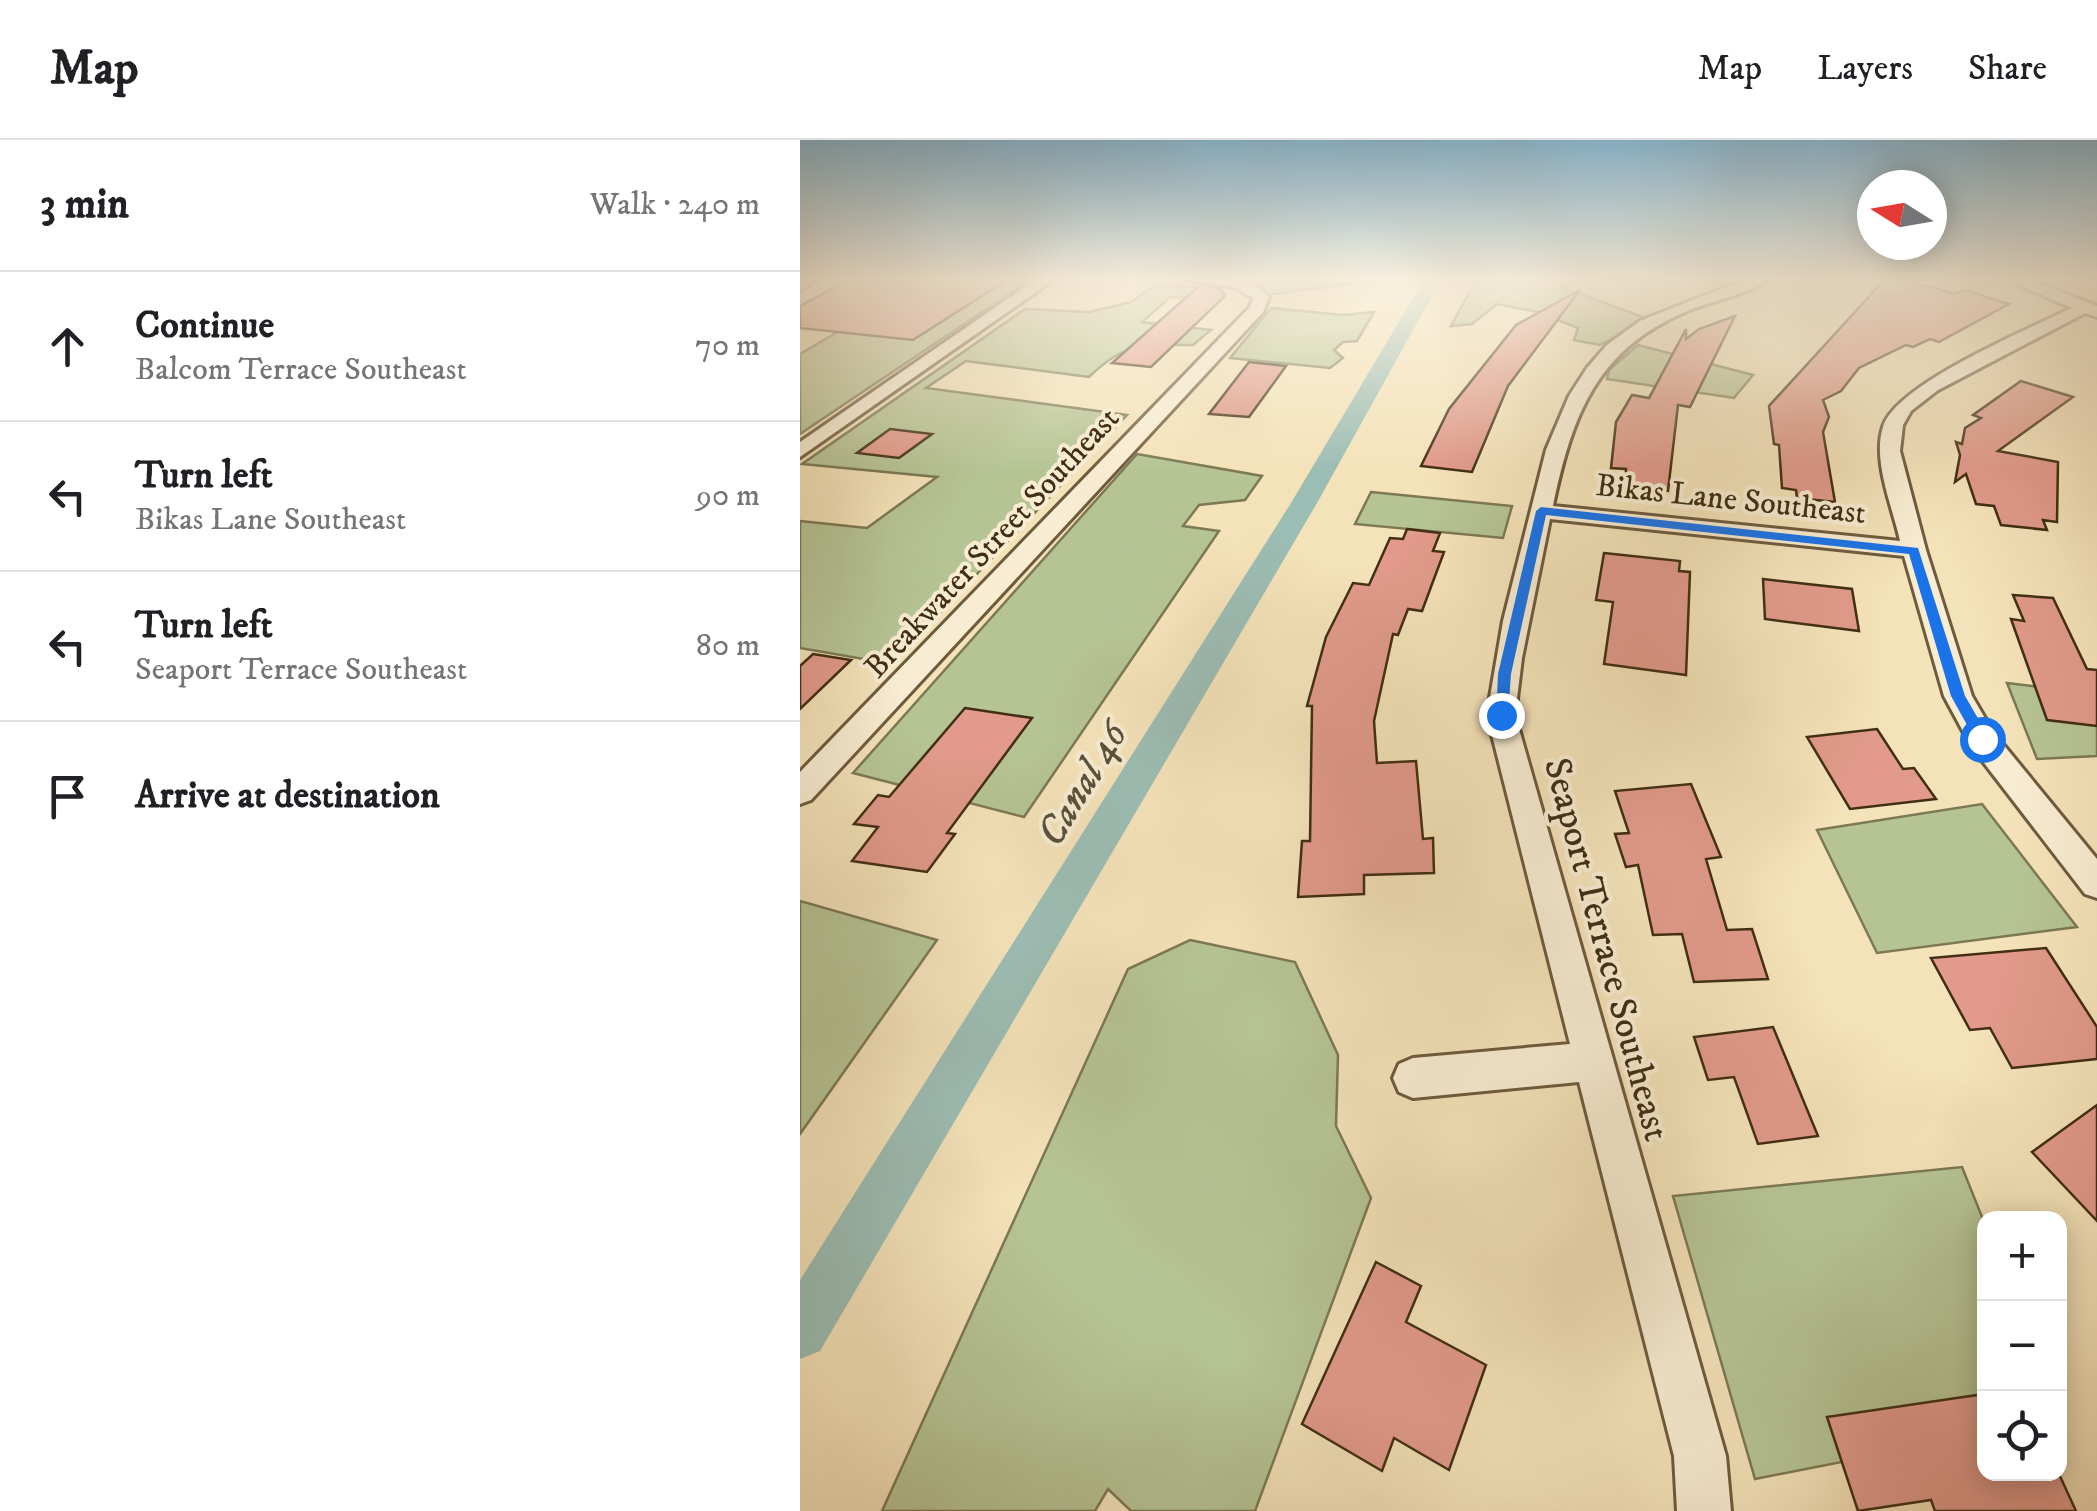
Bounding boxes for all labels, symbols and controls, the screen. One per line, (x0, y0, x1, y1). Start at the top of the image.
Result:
text: Map (50, 39, 138, 99)
text: Map (1698, 47, 1762, 91)
text: Layers (1817, 47, 1913, 91)
text: Share (1968, 47, 2047, 91)
north arrow (1857, 170, 1947, 260)
text: 3 min (40, 179, 129, 231)
text: Walk · 240 m (590, 185, 760, 225)
text: Continue (135, 302, 274, 350)
icon: ahead (40, 319, 95, 374)
text: 70 m (695, 326, 760, 366)
text: Balcom Terrace Southeast (135, 350, 467, 390)
street label: Breakwater Street Southeast (856, 400, 1128, 687)
text: Turn left (135, 452, 273, 500)
street label: Bikas Lane Southeast (1594, 466, 1868, 534)
icon: left (40, 469, 95, 524)
text: 90 m (696, 476, 760, 516)
text: Bikas Lane Southeast (135, 500, 406, 540)
text: Turn left (135, 602, 273, 650)
icon: left (40, 619, 95, 674)
text: 80 m (696, 626, 760, 666)
text: Seaport Terrace Southeast (135, 650, 467, 690)
route end (1479, 693, 1525, 739)
water label: Canal 46 (1027, 710, 1142, 856)
route start (1960, 717, 2006, 763)
street label: Seaport Terrace Southeast (1532, 753, 1680, 1146)
icon: arrive (40, 769, 95, 824)
text: Arrive at destination (135, 772, 440, 820)
map controls (1977, 1211, 2067, 1481)
button: + (1977, 1211, 2067, 1301)
button: − (1977, 1301, 2067, 1391)
button: locate (1977, 1391, 2067, 1481)

